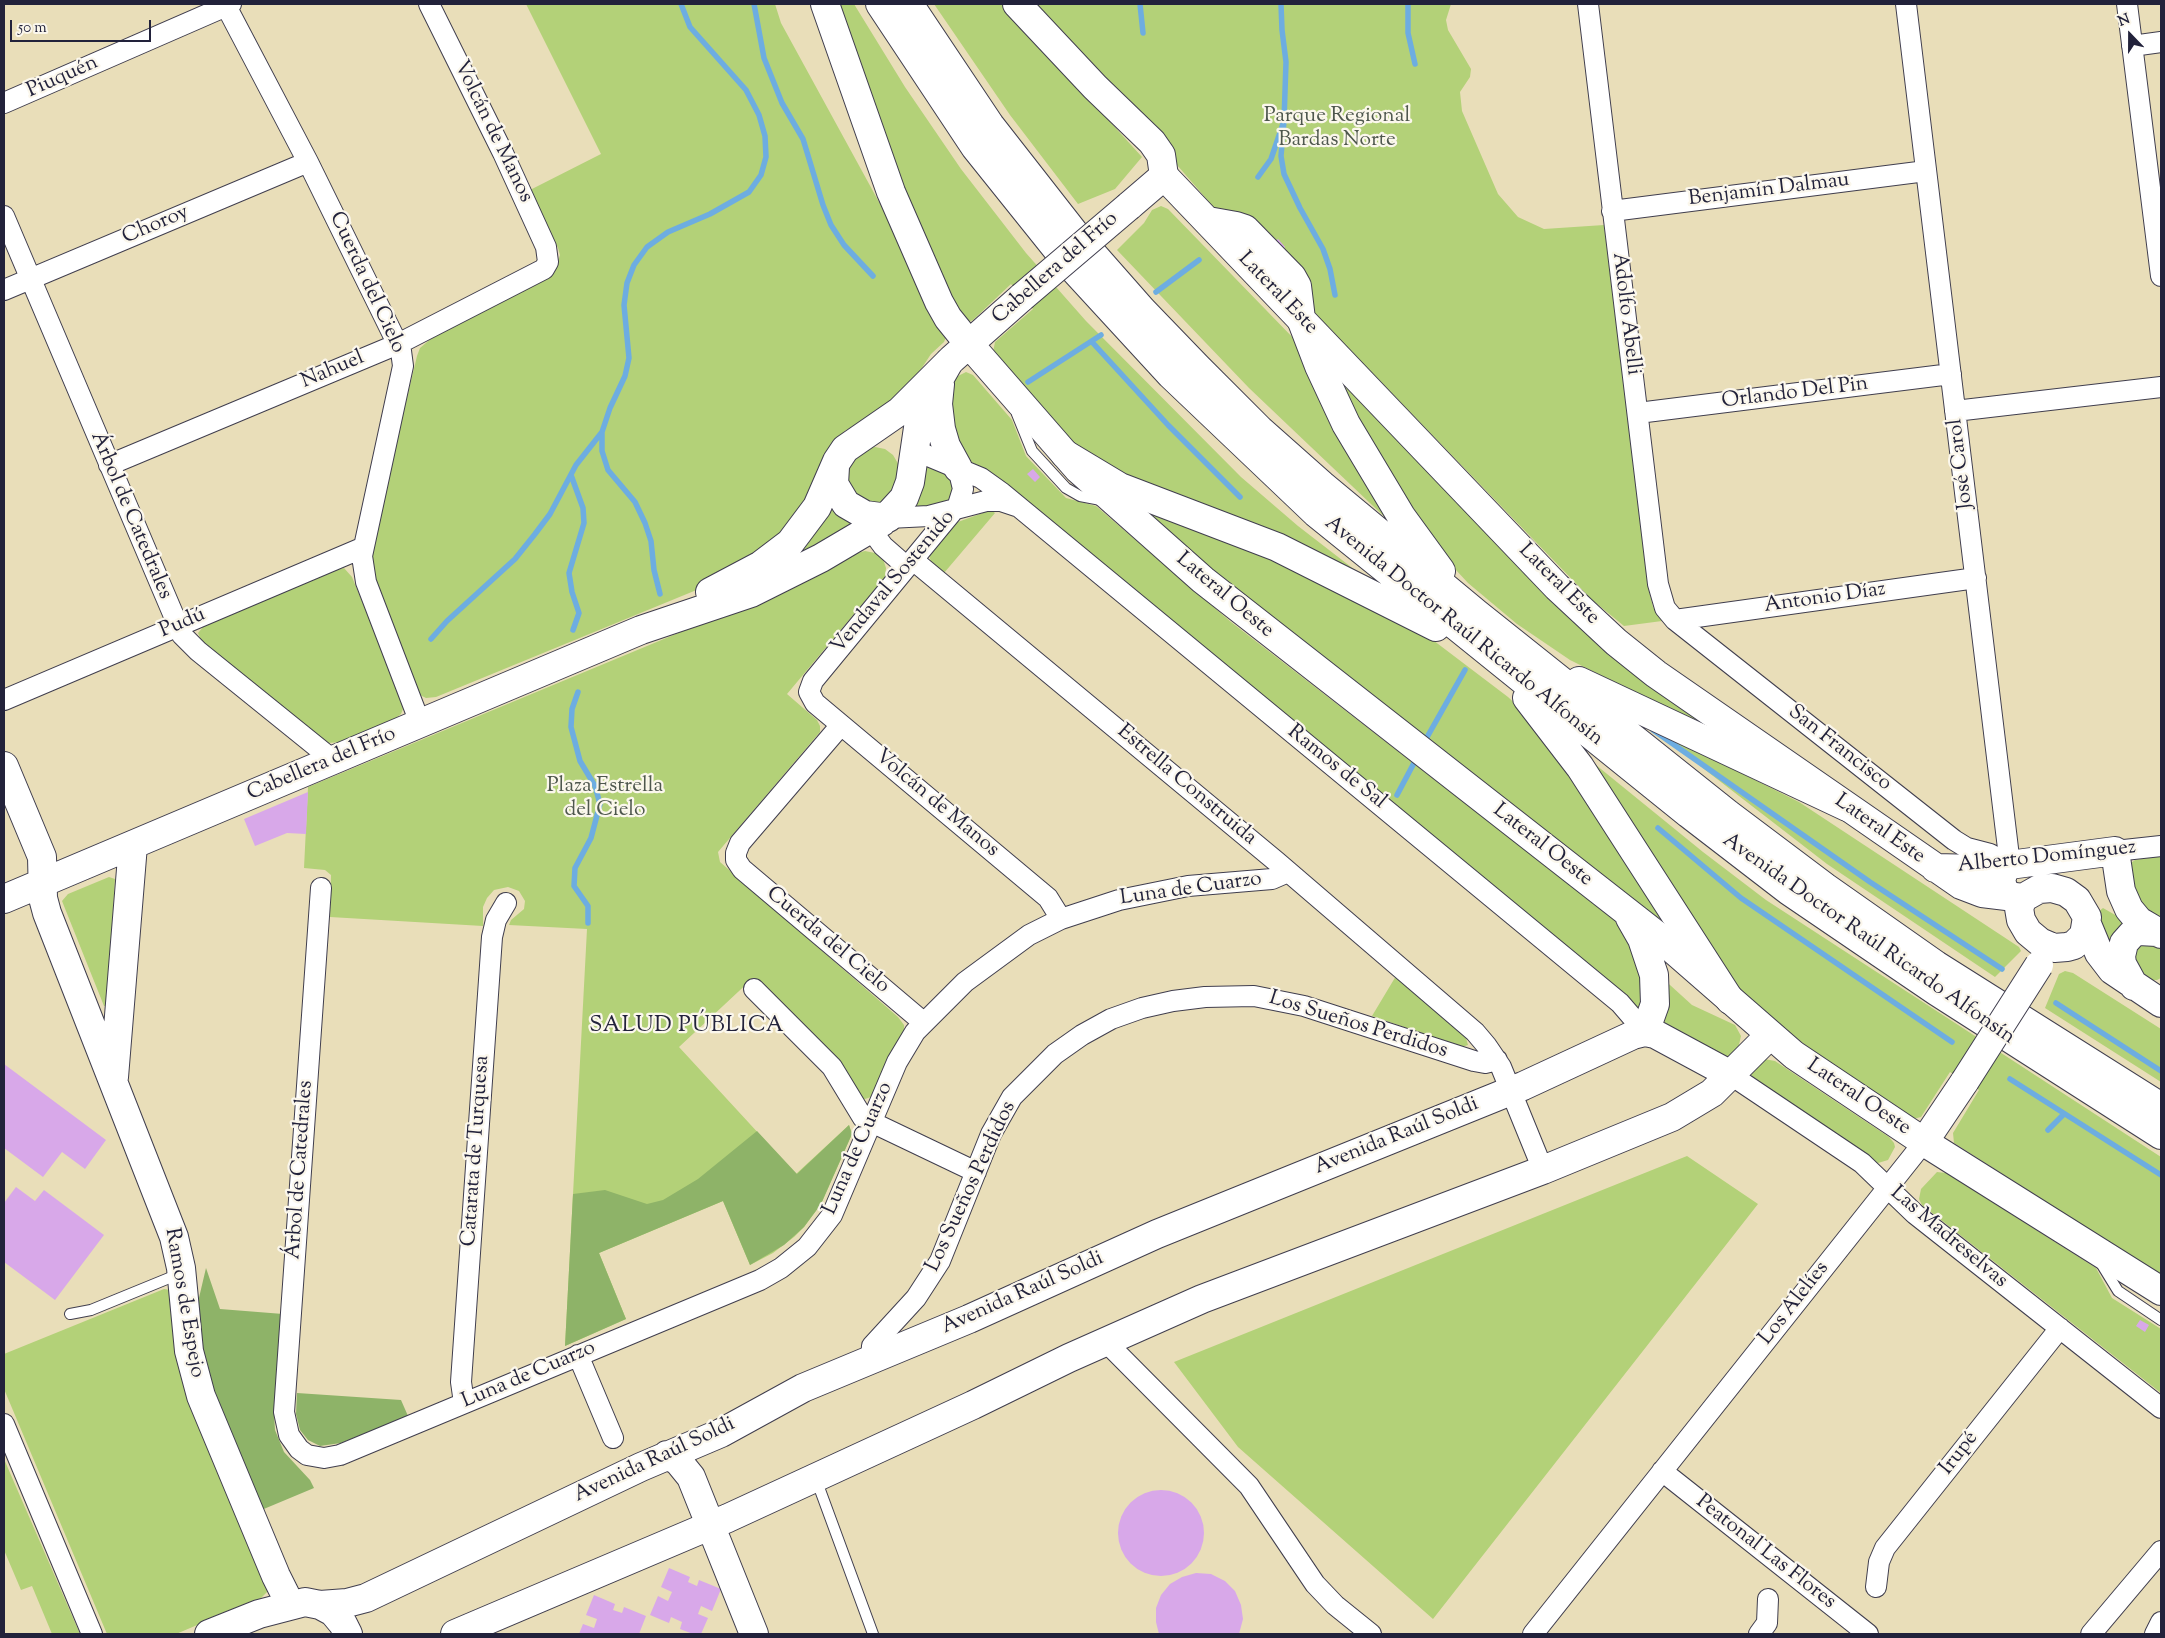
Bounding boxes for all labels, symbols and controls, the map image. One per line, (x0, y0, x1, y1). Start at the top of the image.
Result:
scale bar (12, 10, 154, 42)
north arrow (2105, 10, 2155, 60)
text: N (2115, 10, 2133, 32)
text: 50 m (18, 18, 47, 39)
street label: Piuquén (23, 51, 103, 105)
street label: Volcán de Manos (447, 57, 537, 207)
park label: Parque Regional Bardas Norte (1264, 104, 1410, 154)
street label: Benjamín Dalmau (1687, 169, 1851, 213)
street label: Choroy (119, 201, 193, 251)
street label: Cabellera del Frío (988, 207, 1124, 331)
street label: Cuerda del Cielo (322, 208, 410, 358)
street label: Lateral Este (1232, 248, 1322, 340)
street label: Adolfo Abelli (1605, 251, 1645, 377)
street label: Nahuel (298, 346, 368, 396)
street label: Orlando Del Pin (1720, 372, 1870, 416)
street label: José Carol (1944, 417, 1980, 511)
street label: Árbol de Catedrales (83, 429, 177, 603)
street label: Vendaval Sostenido (827, 506, 961, 660)
street label: Avenida Doctor Raúl Ricardo Alfonsín (1319, 512, 1607, 752)
street label: Lateral Este (1512, 539, 1604, 631)
street label: Lateral Oeste (1170, 548, 1278, 644)
street label: Antonio Díaz (1763, 578, 1887, 620)
street label: Pudú (156, 603, 210, 645)
street label: San Francisco (1782, 701, 1896, 797)
street label: Estrella Construida (1111, 720, 1261, 852)
street label: Ramos de Sal (1281, 720, 1391, 816)
street label: Cabellera del Frío (244, 722, 400, 808)
street label: Volcán de Manos (869, 745, 1003, 863)
park label: Plaza Estrella del Cielo (547, 774, 663, 824)
street label: Lateral Este (1829, 790, 1929, 870)
street label: Lateral Oeste (1487, 799, 1597, 893)
street label: Avenida Doctor Raúl Ricardo Alfonsín (1717, 829, 2019, 1051)
street label: Alberto Domínguez (1957, 836, 2137, 880)
street label: Luna de Cuarzo (1119, 868, 1263, 912)
street label: Cuerda del Cielo (760, 882, 894, 1000)
street label: Los Sueños Perdidos (1266, 987, 1450, 1065)
district label: SALUD PÚBLICA (588, 1014, 786, 1040)
street label: Lateral Oeste (1801, 1054, 1915, 1142)
street label: Catarata de Turquesa (458, 1055, 496, 1247)
street label: Luna de Cuarzo (818, 1079, 900, 1219)
street label: Árbol de Catedrales (282, 1080, 320, 1260)
street label: Avenida Raúl Soldi (1311, 1093, 1483, 1181)
street label: Los Sueños Perdidos (921, 1098, 1023, 1276)
street label: Las Madreselvas (1884, 1182, 2012, 1294)
street label: Ramos de Espejo (157, 1226, 209, 1380)
street label: Avenida Raúl Soldi (938, 1247, 1108, 1341)
street label: Los Alelíes (1755, 1257, 1835, 1351)
street label: Luna de Cuarzo (458, 1337, 600, 1415)
street label: Avenida Raúl Soldi (571, 1413, 739, 1509)
street label: Irupé (1935, 1427, 1985, 1481)
street label: Peatonal Las Flores (1690, 1490, 1840, 1616)

